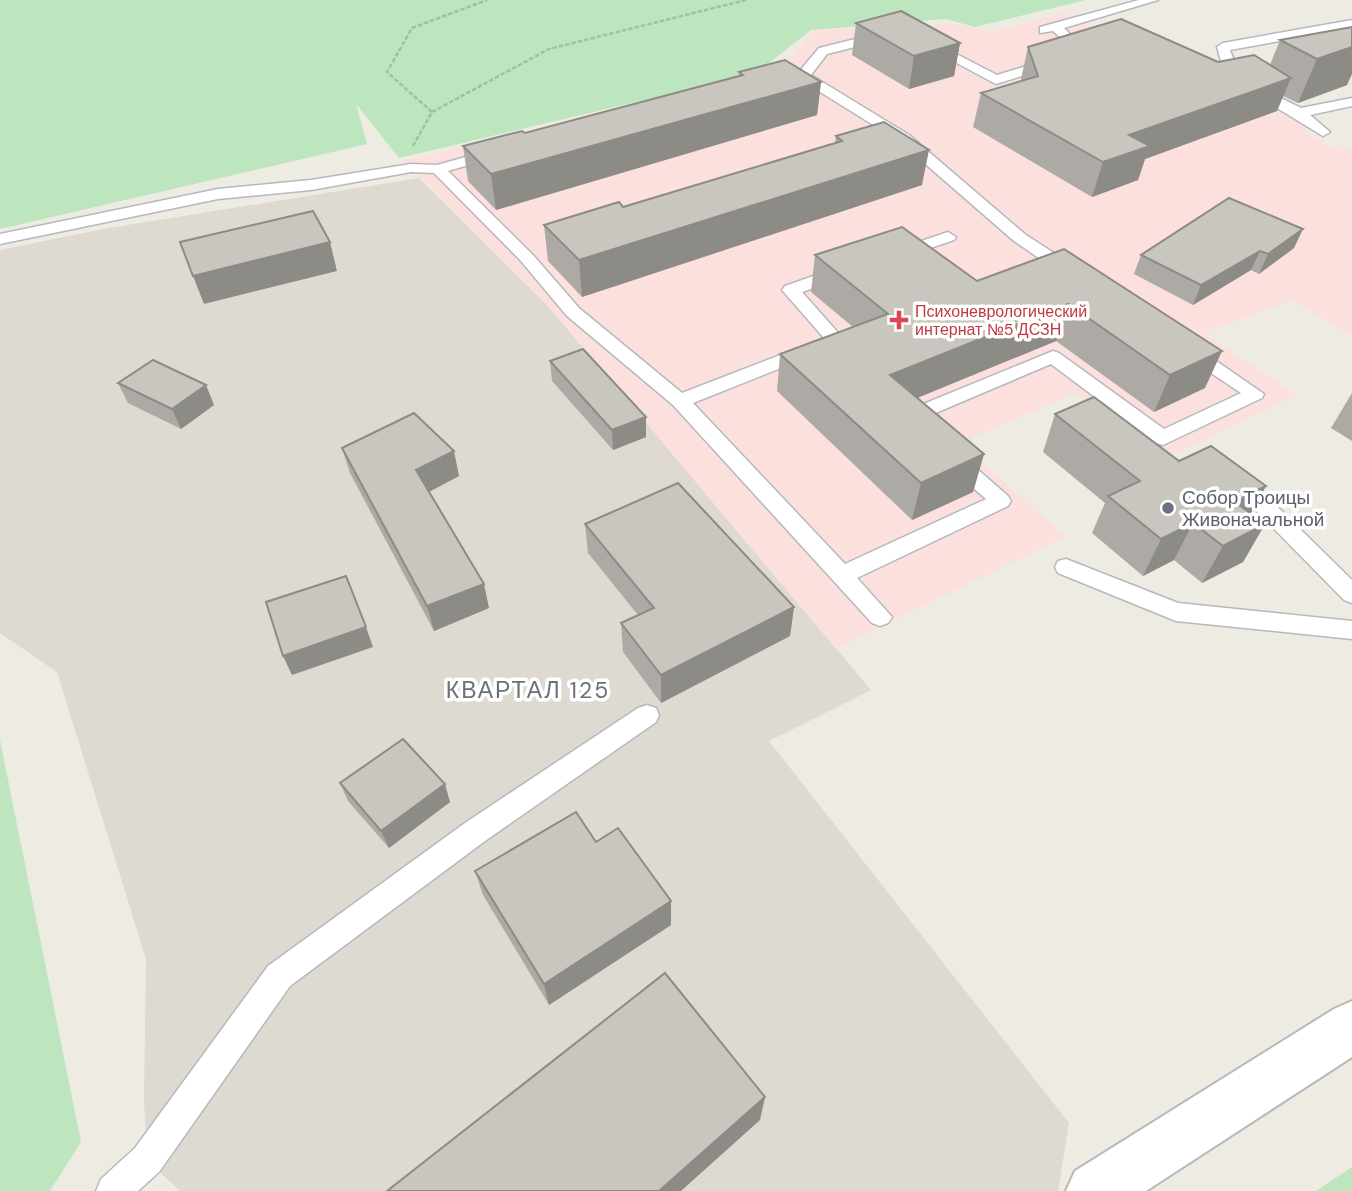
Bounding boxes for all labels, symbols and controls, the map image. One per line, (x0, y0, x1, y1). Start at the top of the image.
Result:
place label: Психоневрологический интернат №5 ДСЗН (915, 301, 1087, 340)
marker: Психоневрологический интернат №5 ДСЗН (889, 310, 909, 330)
place label: Собор Троицы Живоначальной (1182, 485, 1324, 532)
marker: Собор Троицы Живоначальной (1160, 500, 1176, 516)
district label: КВАРТАЛ 125 (446, 675, 610, 705)

